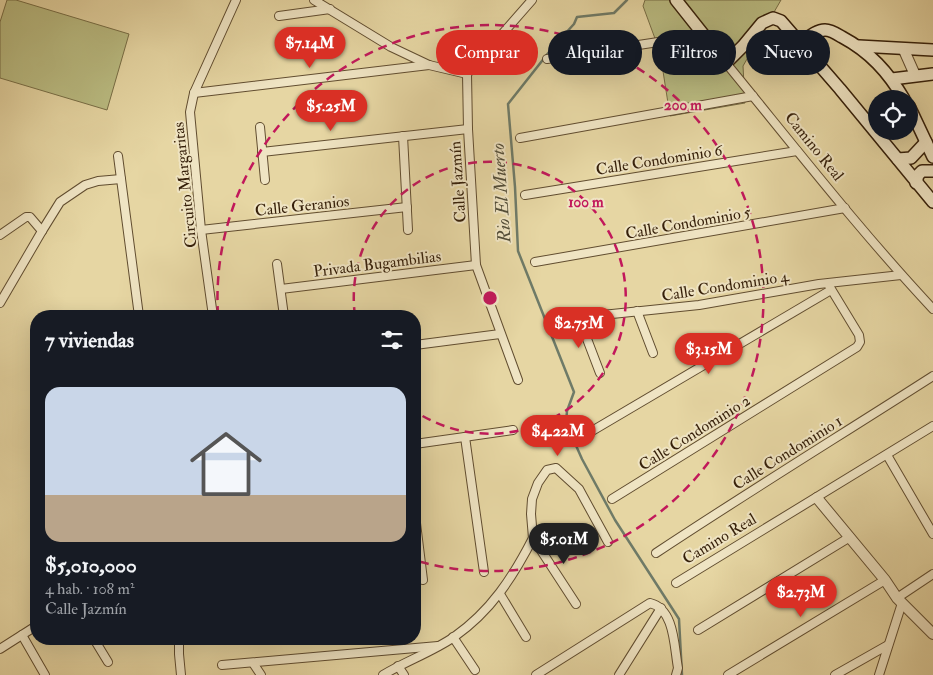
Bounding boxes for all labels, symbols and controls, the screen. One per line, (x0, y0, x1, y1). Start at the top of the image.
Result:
pin: $7.14M (269, 27, 351, 69)
chip: Comprar (436, 30, 538, 75)
chip: Alquilar (548, 30, 642, 75)
chip: Filtros (652, 30, 736, 75)
chip: Nuevo (746, 30, 830, 75)
text: $7.14M (286, 33, 334, 53)
pin: $5.25M (290, 90, 372, 132)
map controls (868, 90, 918, 140)
button: locate (868, 90, 918, 140)
text: $5.25M (306, 96, 356, 116)
text: 200 m (664, 96, 702, 115)
street label: Camino Real (780, 108, 848, 185)
street label: Circuito Margaritas (168, 121, 202, 249)
street label: Calle Jazmín (445, 140, 472, 223)
street label: Calle Condominio 6 (594, 140, 725, 180)
water label: Rio El Muerto (487, 142, 517, 244)
street label: Calle Geranios (254, 191, 350, 221)
text: 100 m (568, 193, 604, 212)
street label: Calle Condominio 5 (624, 202, 752, 244)
street label: Privada Bugambilias (312, 246, 442, 282)
street label: Calle Condominio 4 (660, 266, 791, 306)
centre of rings (481, 289, 499, 307)
pin: $2.75M (538, 306, 620, 349)
text: $2.75M (554, 313, 604, 333)
icon: filters (378, 326, 406, 354)
text: 7 viviendas (45, 327, 134, 354)
pin: $3.15M (668, 332, 750, 375)
text: $3.15M (686, 339, 732, 359)
street label: Calle Condominio 2 (635, 390, 754, 475)
street label: Calle Condominio 1 (729, 411, 846, 495)
pin: $4.22M (517, 414, 599, 457)
icon: home (181, 419, 271, 509)
text: $4.22M (532, 421, 584, 441)
street label: Camino Real (679, 509, 760, 569)
pin: $5.01M (523, 522, 605, 565)
text: $5.01M (540, 529, 588, 549)
text: $5,010,000 (45, 552, 137, 579)
pin: $2.73M (760, 576, 842, 618)
text: 4 hab. · 108 m² (45, 579, 134, 599)
text: $2.73M (777, 582, 825, 602)
text: Calle Jazmín (45, 599, 127, 619)

